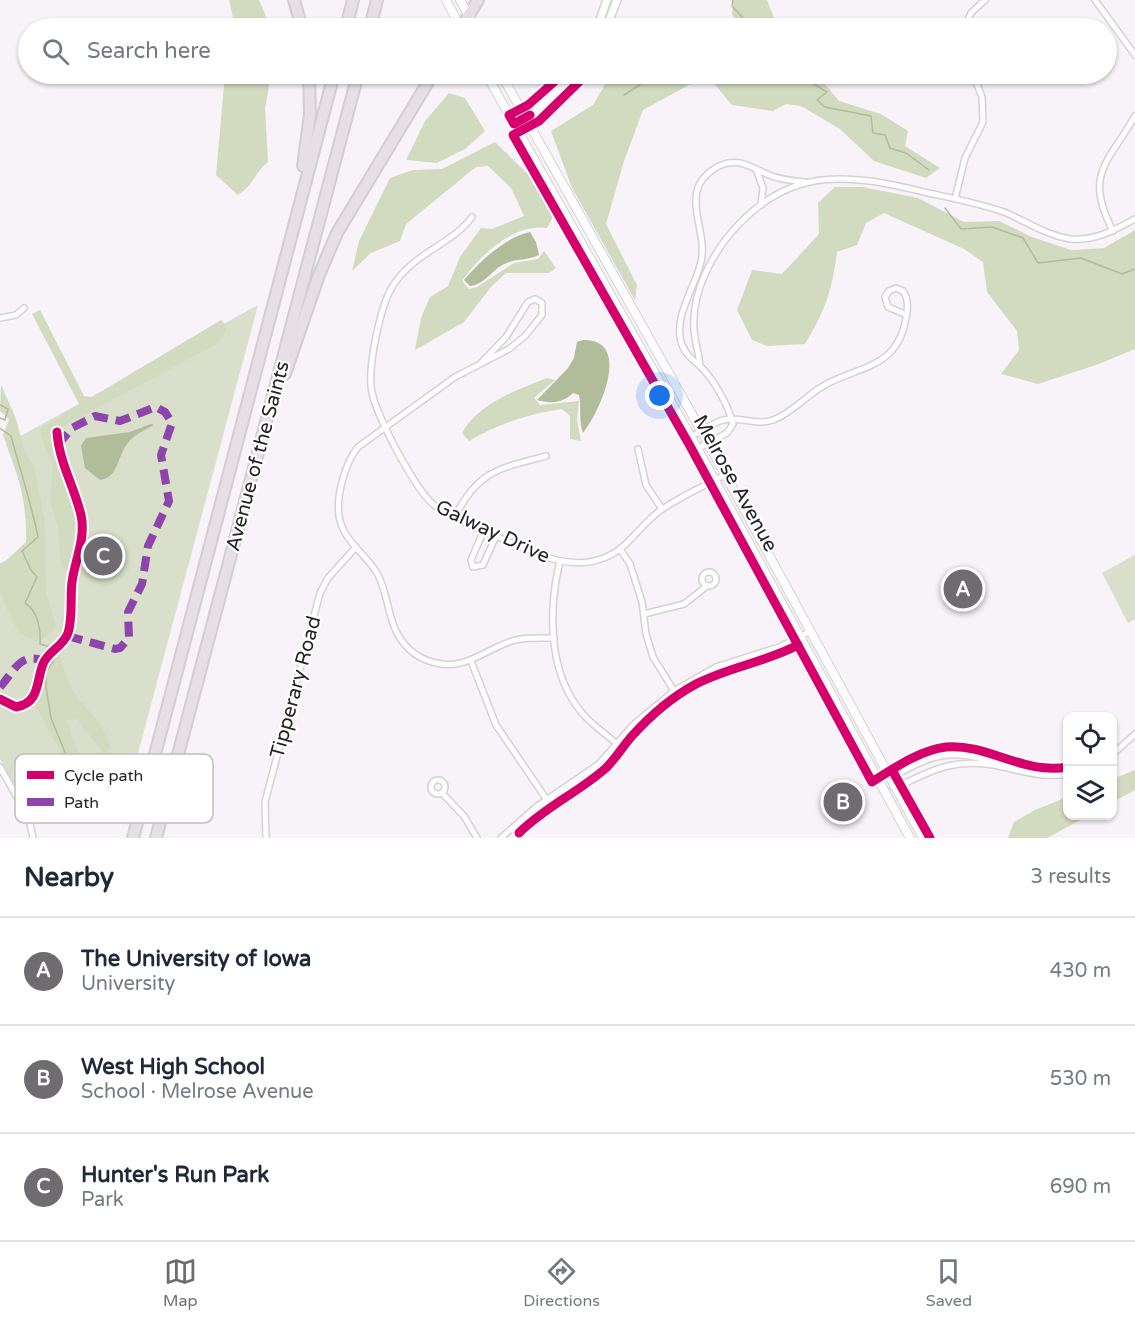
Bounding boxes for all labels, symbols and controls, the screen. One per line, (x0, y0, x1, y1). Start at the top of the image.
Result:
search box (18, 18, 1117, 84)
icon: search (39, 35, 72, 68)
text: Search here (87, 38, 211, 64)
street label: Avenue of the Saints (221, 359, 295, 554)
your location (645, 381, 674, 410)
street label: Melrose Avenue (688, 411, 783, 556)
street label: Galway Drive (432, 495, 554, 569)
pin: C (84, 534, 122, 578)
pin: A (944, 566, 982, 612)
street label: Tipperary Road (265, 614, 326, 761)
map controls (1063, 712, 1117, 820)
button: locate (1063, 712, 1117, 766)
legend (15, 754, 213, 823)
text: Cycle path (64, 766, 143, 786)
button: layers (1063, 766, 1117, 820)
pin: B (824, 780, 862, 824)
text: Path (64, 793, 99, 813)
text: Nearby (24, 862, 114, 893)
text: 3 results (1031, 865, 1111, 889)
text: The University of Iowa (81, 946, 311, 972)
text: A (36, 959, 51, 983)
text: 430 m (1050, 959, 1111, 983)
text: University (81, 972, 175, 996)
text: West High School (81, 1054, 265, 1080)
text: B (37, 1067, 50, 1091)
text: 530 m (1050, 1067, 1111, 1091)
text: School · Melrose Avenue (81, 1080, 314, 1104)
text: Hunter's Run Park (81, 1162, 269, 1188)
text: C (37, 1175, 50, 1199)
text: 690 m (1050, 1175, 1111, 1199)
text: Park (81, 1188, 124, 1212)
tab: Map (163, 1255, 197, 1311)
tab: Directions (523, 1255, 600, 1311)
tab: Saved (926, 1255, 972, 1311)

